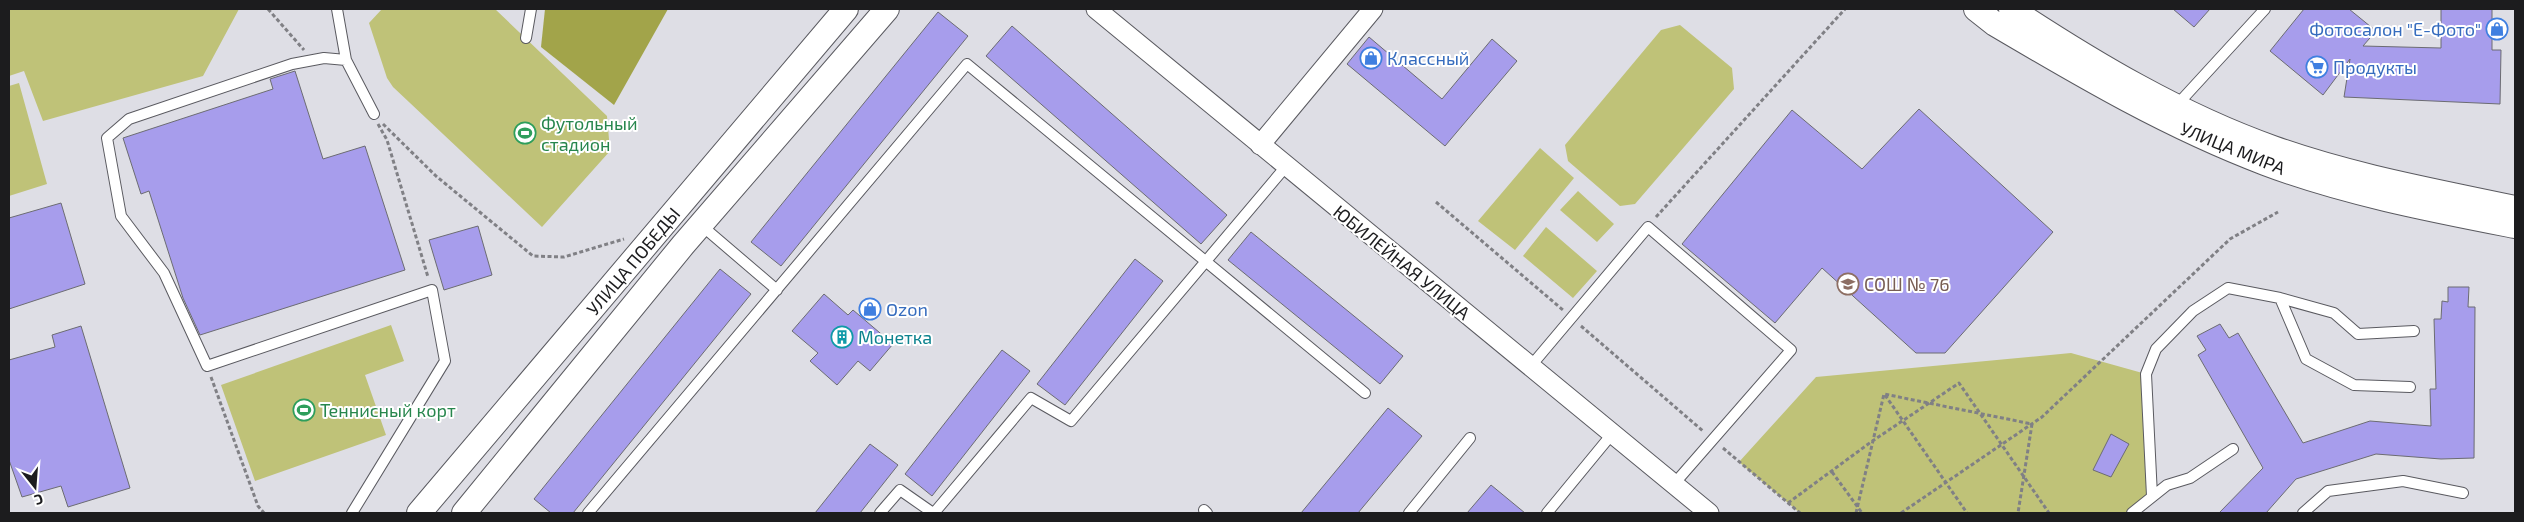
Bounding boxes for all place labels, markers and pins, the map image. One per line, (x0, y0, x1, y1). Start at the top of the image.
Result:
shop icon: Фотосалон "Е-Фото" (2485, 17, 2509, 41)
place label: Фотосалон "Е-Фото" (2309, 18, 2481, 40)
shop icon: Классный (1359, 46, 1383, 70)
place label: Классный (1387, 47, 1469, 69)
supermarket icon: Продукты (2305, 55, 2329, 79)
place label: Продукты (2333, 56, 2417, 78)
place label: Футольный стадион (541, 112, 638, 155)
sports icon: Футольный стадион (513, 121, 537, 145)
school or university icon: СОШ № 76 (1836, 272, 1860, 296)
place label: СОШ № 76 (1864, 273, 1950, 295)
shop icon: Ozon (858, 297, 882, 321)
place label: Ozon (886, 298, 928, 320)
building icon: Монетка (830, 325, 854, 349)
place label: Монетка (858, 326, 932, 348)
sports icon: Теннисный корт (292, 398, 316, 422)
place label: Теннисный корт (320, 399, 456, 421)

